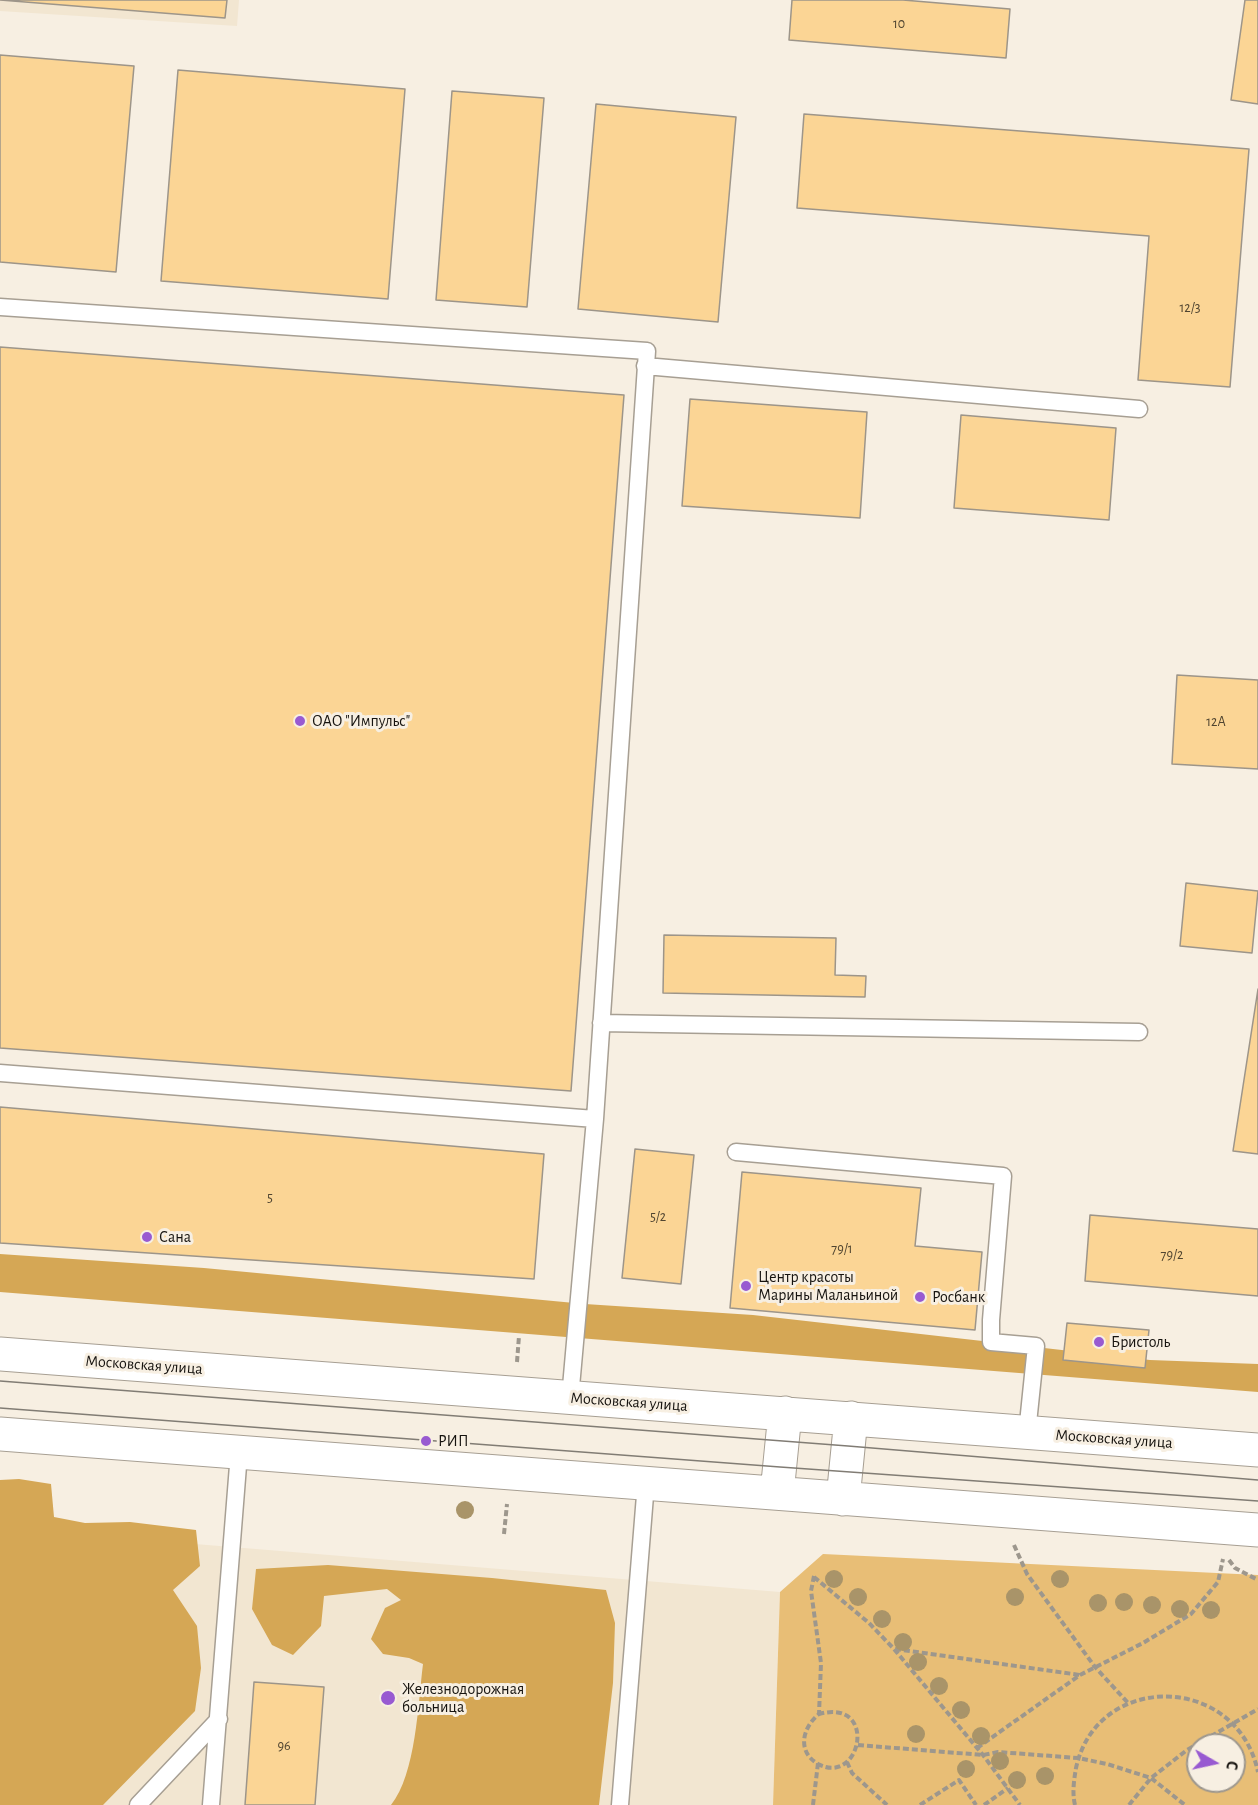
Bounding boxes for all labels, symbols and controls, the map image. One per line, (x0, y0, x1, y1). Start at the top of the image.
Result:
house number: 10 (893, 16, 905, 32)
house number: 12/3 (1180, 300, 1200, 316)
place label: ОАО "Импульс" (312, 711, 410, 731)
marker: ОАО "Импульс" (293, 714, 307, 728)
house number: 12А (1206, 714, 1226, 730)
house number: 5 (267, 1190, 273, 1206)
house number: 5/2 (650, 1209, 666, 1225)
place label: Сана (159, 1227, 191, 1247)
marker: Сана (140, 1230, 154, 1244)
house number: 79/1 (831, 1241, 853, 1257)
house number: 79/2 (1161, 1247, 1183, 1263)
place label: Центр красоты Марины Маланьиной (758, 1267, 898, 1305)
marker: Центр красоты Марины Маланьиной (739, 1279, 753, 1293)
place label: Росбанк (932, 1287, 985, 1307)
marker: Росбанк (913, 1290, 927, 1304)
place label: Бристоль (1111, 1332, 1170, 1352)
marker: Бристоль (1092, 1335, 1106, 1349)
street label: Московская улица (85, 1351, 203, 1379)
street label: Московская улица (570, 1388, 688, 1416)
street label: Московская улица (1055, 1425, 1173, 1453)
place label: РИП (438, 1431, 468, 1451)
marker: РИП (419, 1434, 433, 1448)
place label: Железнодорожная больница (402, 1679, 524, 1717)
marker: Железнодорожная больница (379, 1689, 397, 1707)
north arrow (1186, 1733, 1246, 1793)
house number: 96 (277, 1738, 291, 1754)
text: С (1223, 1760, 1240, 1771)

